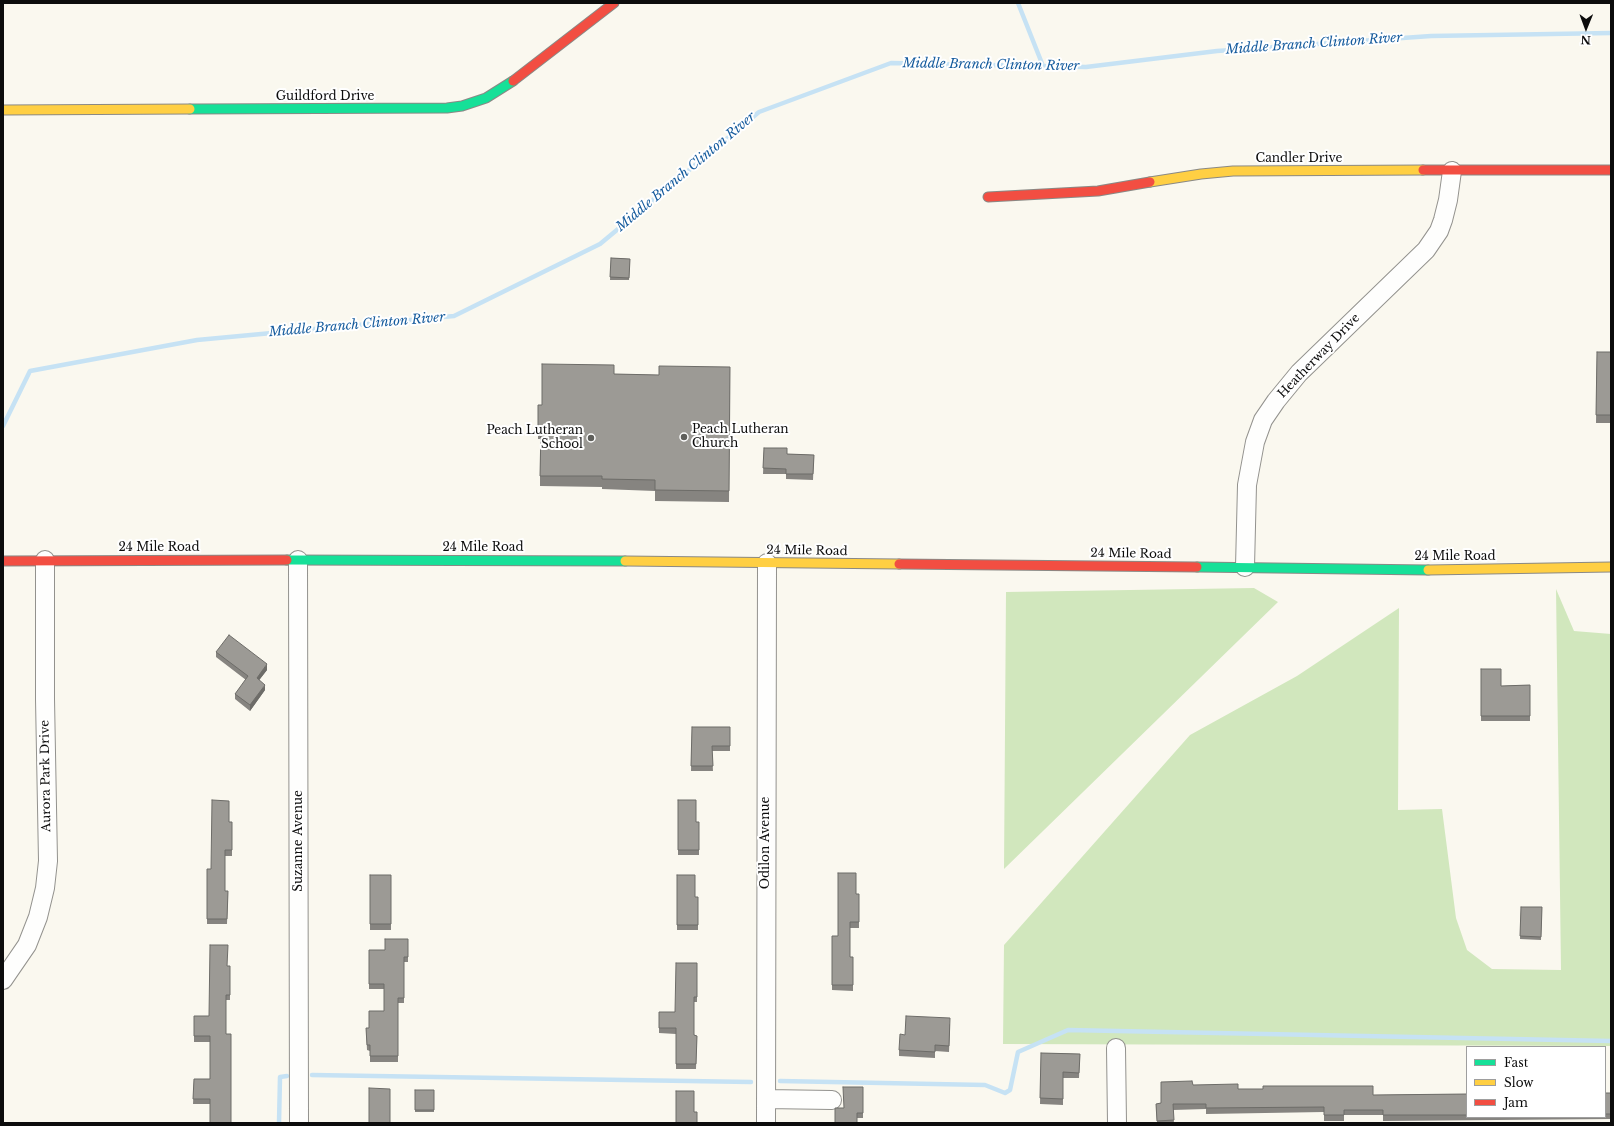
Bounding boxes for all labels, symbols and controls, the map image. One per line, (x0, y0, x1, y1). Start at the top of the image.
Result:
north arrow (1566, 8, 1606, 48)
water label: Middle Branch Clinton River (1225, 30, 1403, 58)
text: N (1580, 33, 1591, 47)
water label: Middle Branch Clinton River (902, 56, 1080, 74)
street label: Guildford Drive (276, 90, 374, 104)
water label: Middle Branch Clinton River (613, 109, 759, 235)
street label: Candler Drive (1256, 152, 1342, 166)
water label: Middle Branch Clinton River (268, 310, 446, 340)
street label: Heatherway Drive (1275, 311, 1363, 401)
place label: Peach Lutheran Church (692, 423, 789, 451)
place label: Peach Lutheran School (486, 424, 583, 452)
marker: Peach Lutheran Church (679, 432, 689, 442)
marker: Peach Lutheran School (586, 433, 596, 443)
street label: 24 Mile Road (118, 541, 200, 555)
street label: 24 Mile Road (442, 541, 524, 555)
street label: 24 Mile Road (766, 543, 848, 559)
street label: 24 Mile Road (1090, 546, 1172, 562)
street label: 24 Mile Road (1414, 550, 1496, 564)
street label: Aurora Park Drive (38, 720, 54, 832)
street label: Suzanne Avenue (292, 790, 306, 892)
street label: Odilon Avenue (759, 797, 773, 889)
legend (1466, 1046, 1606, 1118)
text: Fast (1504, 1055, 1528, 1070)
text: Slow (1504, 1075, 1533, 1090)
text: Jam (1504, 1095, 1528, 1110)

